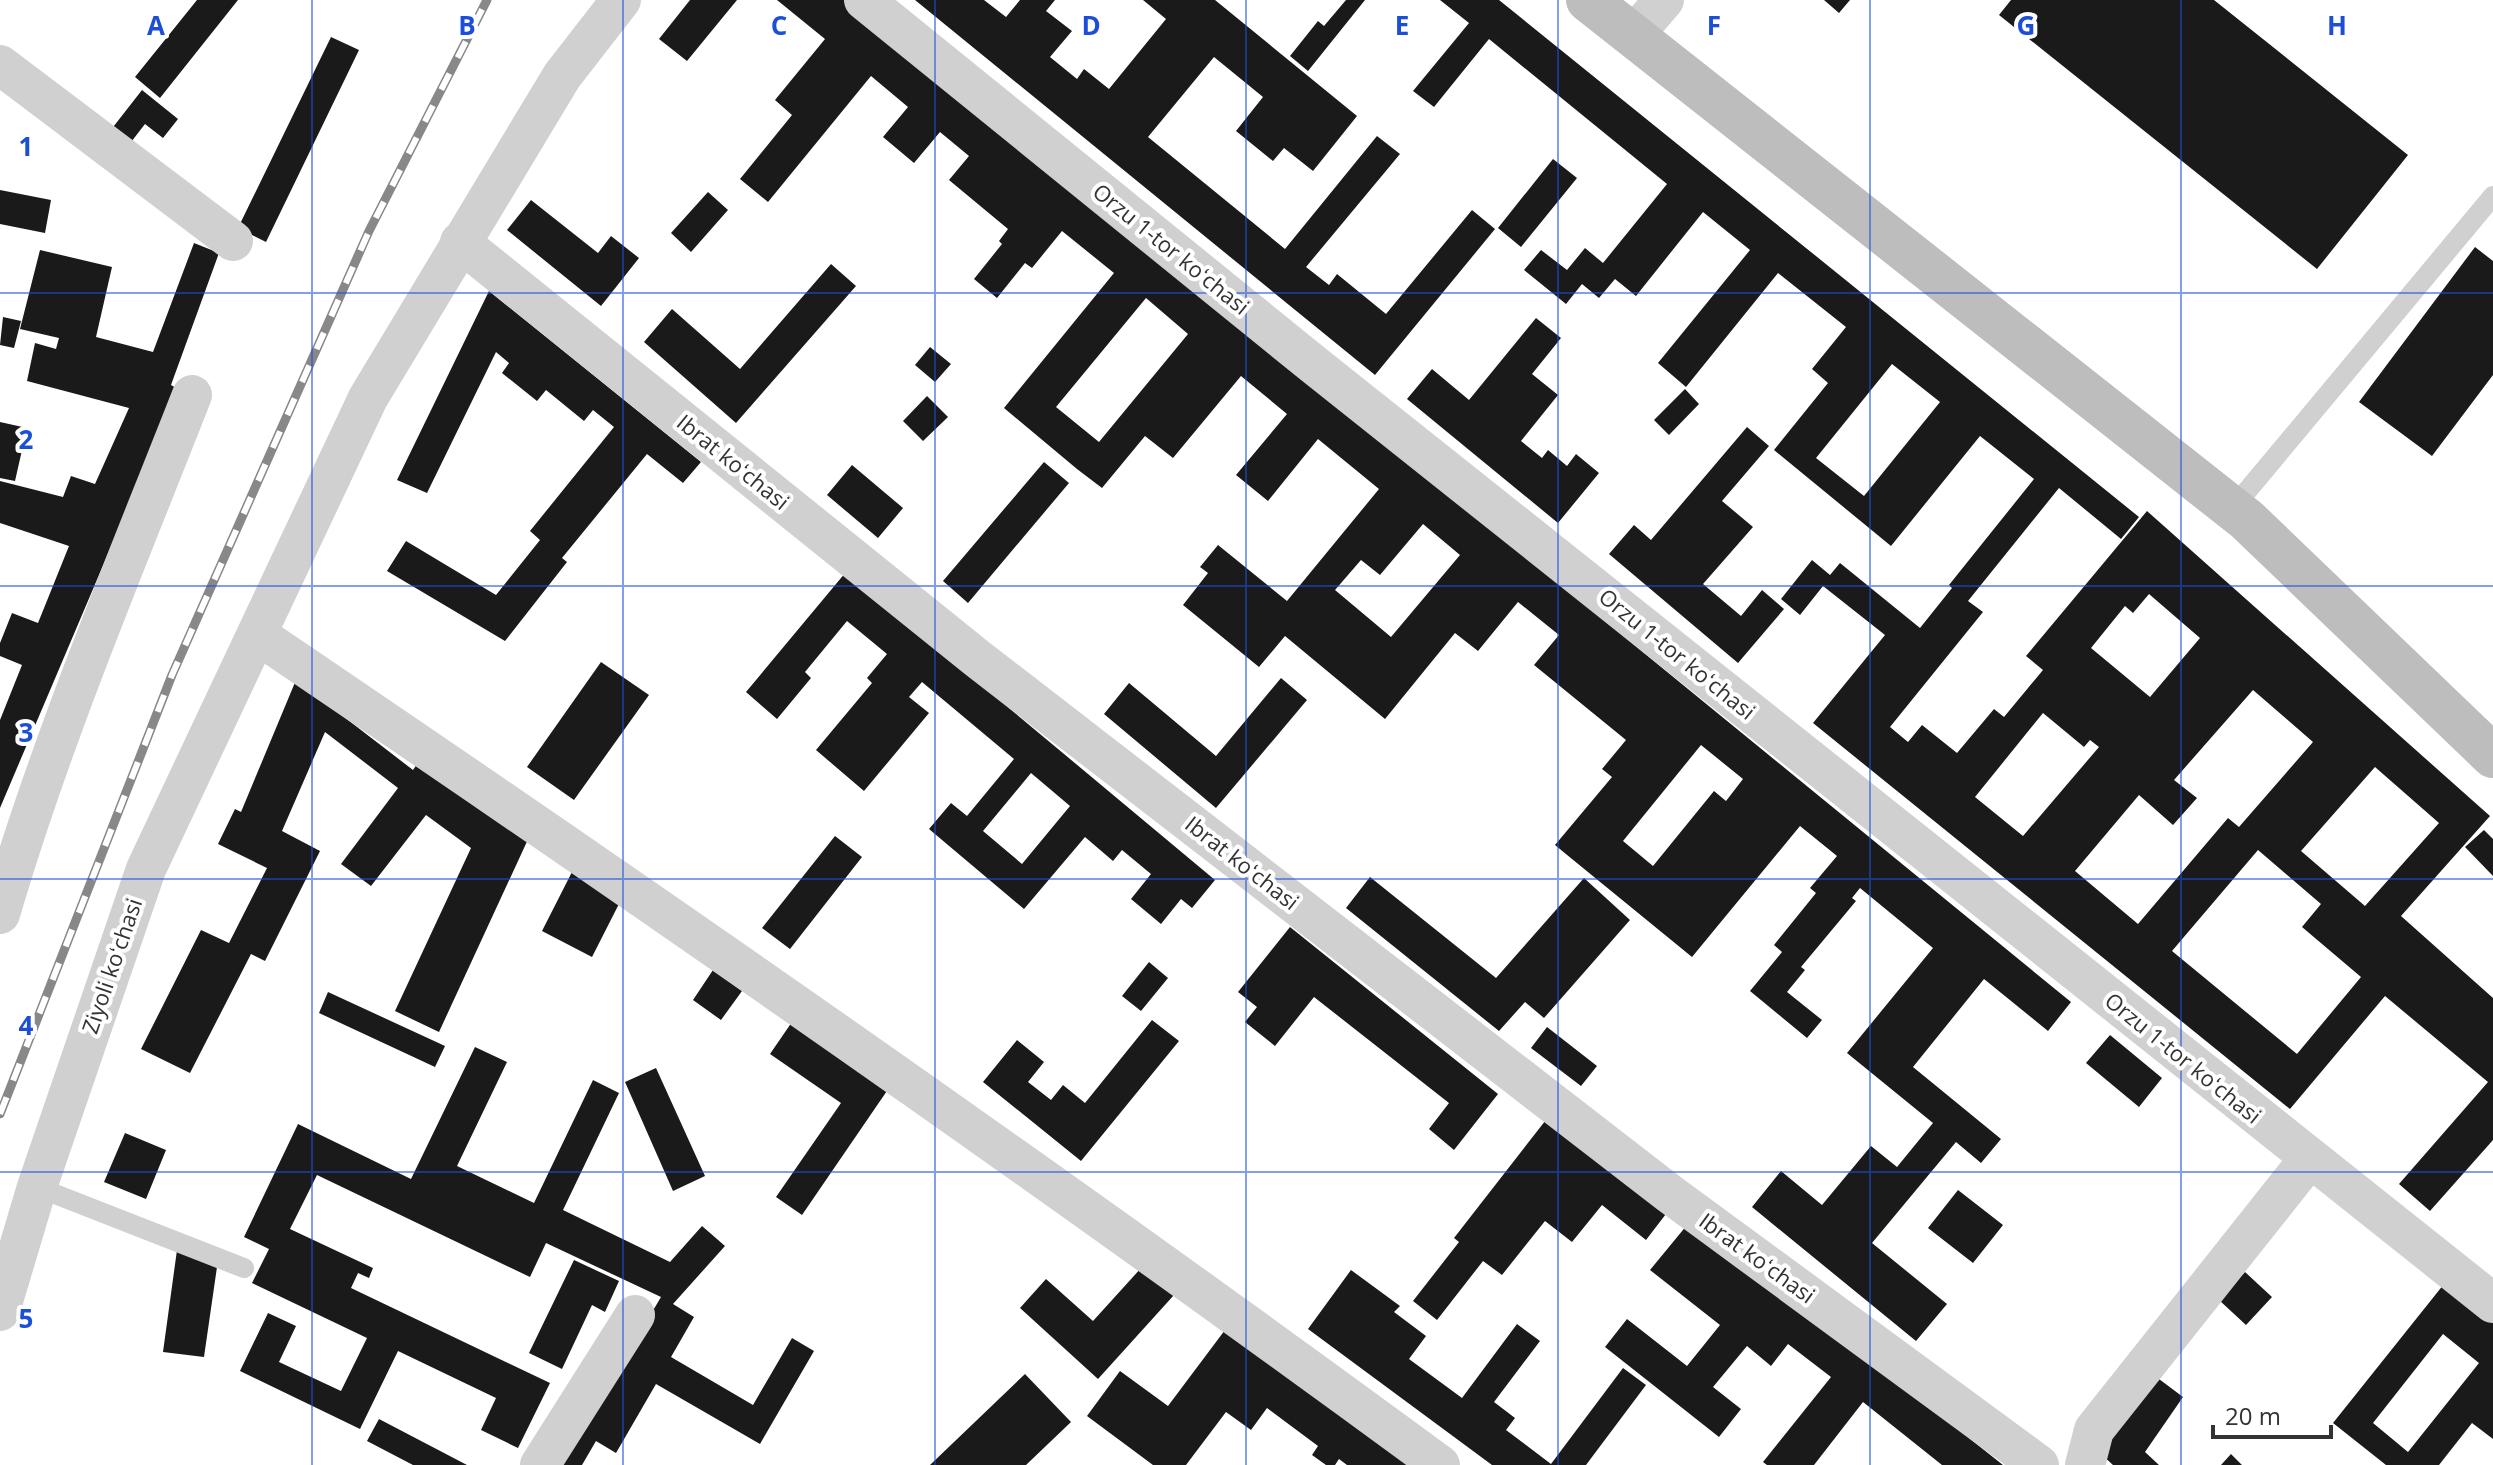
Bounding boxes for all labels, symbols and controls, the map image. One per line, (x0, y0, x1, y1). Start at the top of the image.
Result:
text: A (147, 7, 165, 43)
text: B (458, 7, 476, 43)
text: C (771, 7, 787, 43)
text: D (1081, 7, 1101, 43)
text: E (1395, 7, 1409, 43)
text: F (1707, 7, 1721, 43)
text: G (2017, 7, 2035, 43)
text: H (2327, 7, 2347, 43)
text: 1 (19, 128, 33, 164)
street label: Orzu 1-tor koʻchasi (1087, 176, 1256, 321)
street label: Ibrat koʻchasi (671, 407, 796, 516)
text: 2 (19, 421, 34, 457)
street label: Orzu 1-tor koʻchasi (1593, 581, 1762, 726)
text: 3 (19, 714, 33, 750)
street label: Ibrat koʻchasi (1180, 808, 1306, 916)
street label: Ziyoli koʻchasi (74, 894, 148, 1037)
street label: Orzu 1-tor koʻchasi (2099, 985, 2268, 1130)
text: 4 (19, 1007, 34, 1043)
street label: Ibrat koʻchasi (1694, 1205, 1822, 1309)
text: 5 (19, 1300, 33, 1336)
scale bar (2213, 1389, 2331, 1439)
text: 20 m (2225, 1399, 2281, 1432)

